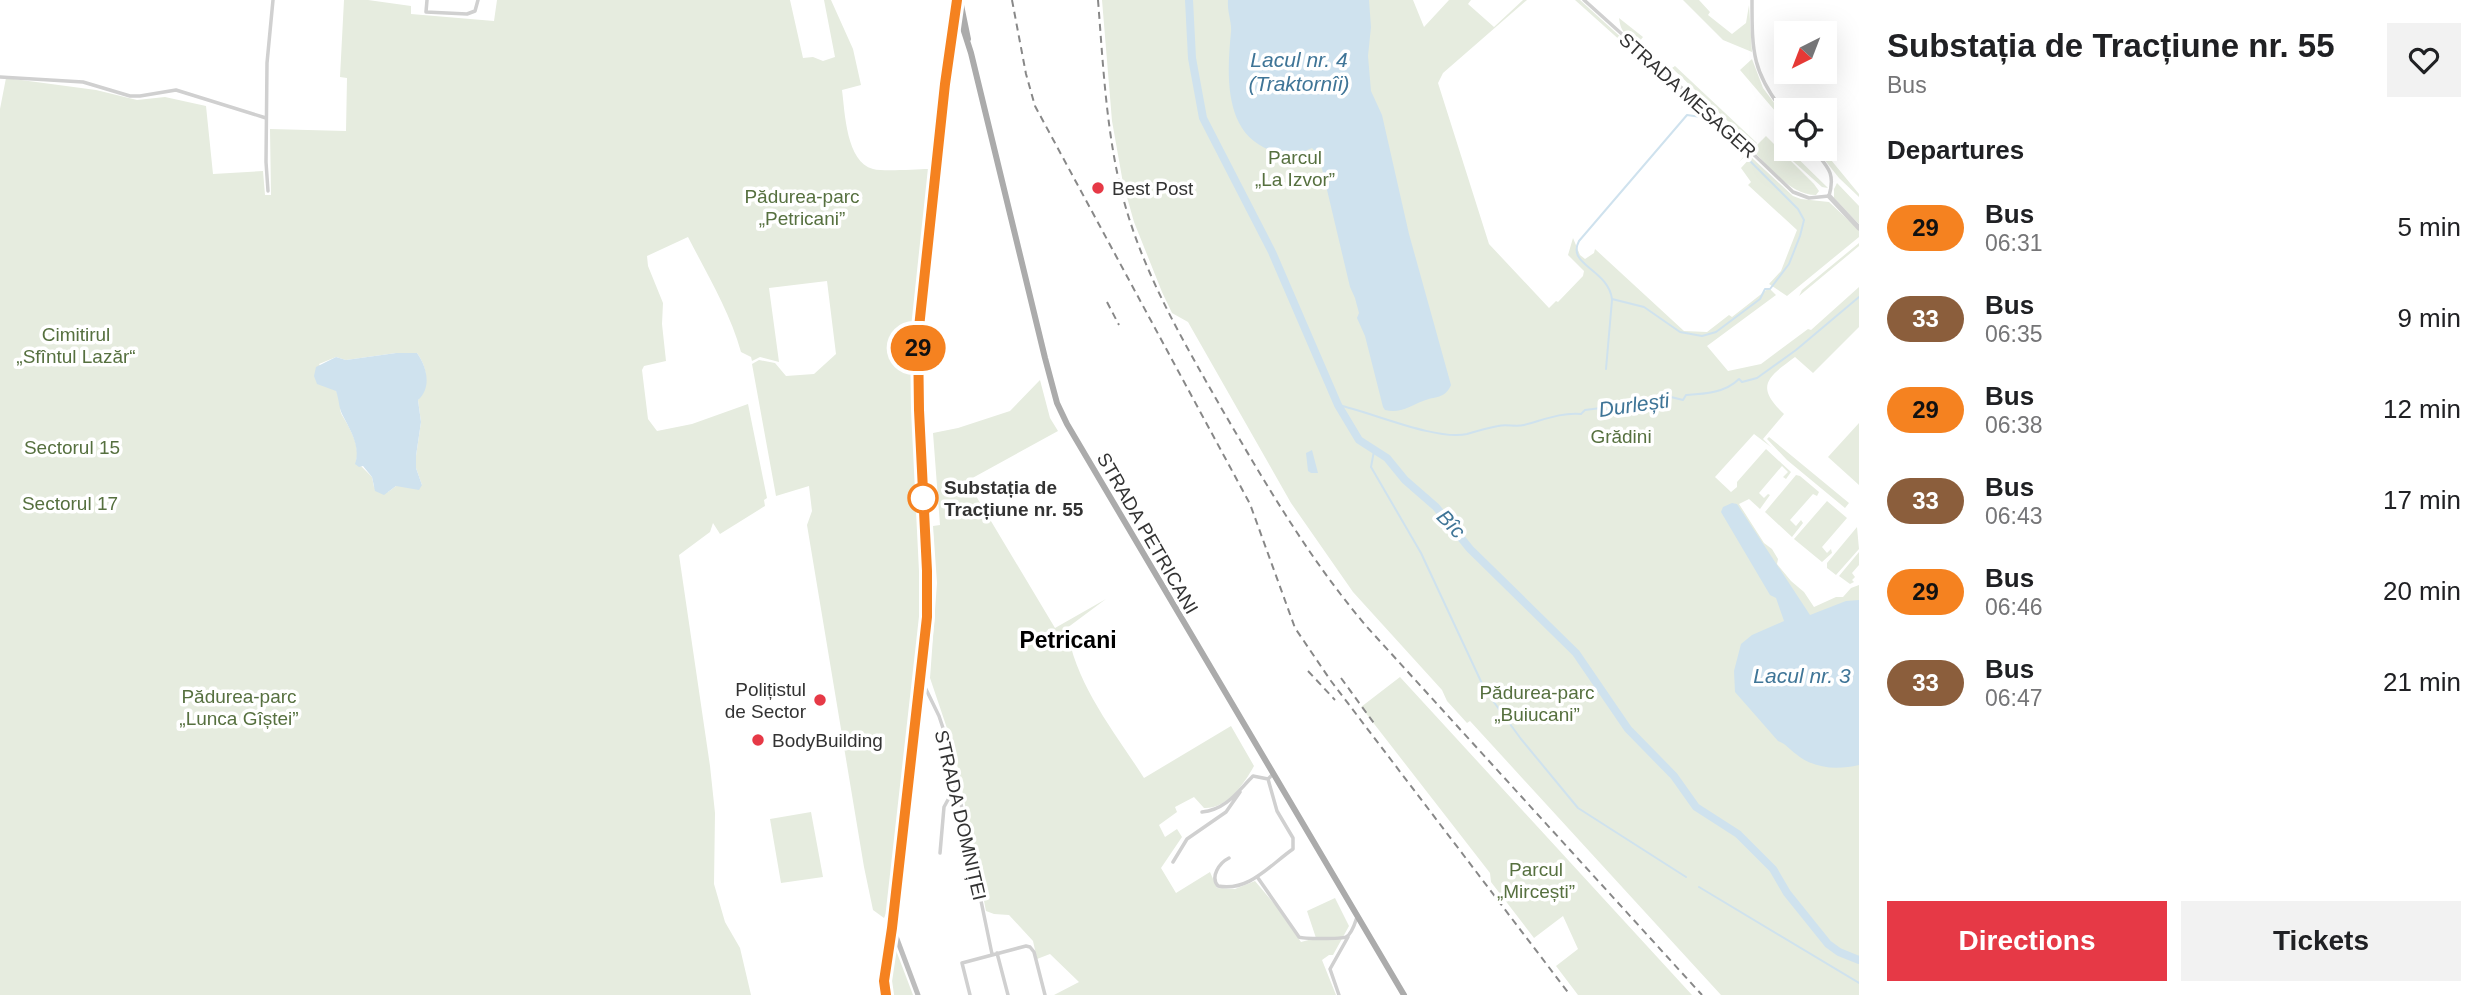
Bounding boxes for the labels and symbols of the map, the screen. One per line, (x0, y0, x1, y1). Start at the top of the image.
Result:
north arrow (1774, 21, 1838, 84)
street label: STRADA MESAGER (1615, 29, 1760, 162)
water label: Lacul nr. 4 (Traktornîi) (1248, 48, 1350, 95)
park label: Parcul „La Izvor” (1255, 147, 1335, 190)
place label: Best Post (1112, 178, 1194, 199)
marker: Best Post (1090, 180, 1106, 196)
park label: Pădurea-parc „Petricani” (744, 186, 860, 229)
park label: Cimitirul „Sfîntul Lazăr“ (16, 324, 136, 367)
line badge: 29 (886, 325, 950, 371)
water label: Durlești (1597, 388, 1672, 421)
park label: Grădini (1590, 426, 1652, 447)
park label: Sectorul 15 (24, 437, 120, 458)
street label: STRADA PETRICANI (1093, 449, 1202, 618)
place label: Substația de Tracțiune nr. 55 (944, 477, 1084, 520)
marker: Substația de Tracțiune nr. 55 (908, 483, 938, 513)
park label: Sectorul 17 (22, 493, 118, 514)
water label: Bîc (1433, 505, 1471, 543)
district label: Petricani (1019, 627, 1117, 653)
water label: Lacul nr. 3 (1753, 664, 1851, 687)
place label: Polițistul de Sector (725, 679, 807, 722)
park label: Pădurea-parc „Buiucani” (1479, 682, 1595, 725)
park label: Pădurea-parc „Lunca Gîștei” (179, 686, 299, 729)
marker: Polițistul de Sector (812, 692, 828, 708)
street label: STRADA DOMNIȚEI (931, 728, 990, 902)
place label: BodyBuilding (772, 730, 883, 751)
marker: BodyBuilding (750, 732, 766, 748)
park label: Parcul „Mircești” (1497, 859, 1575, 902)

